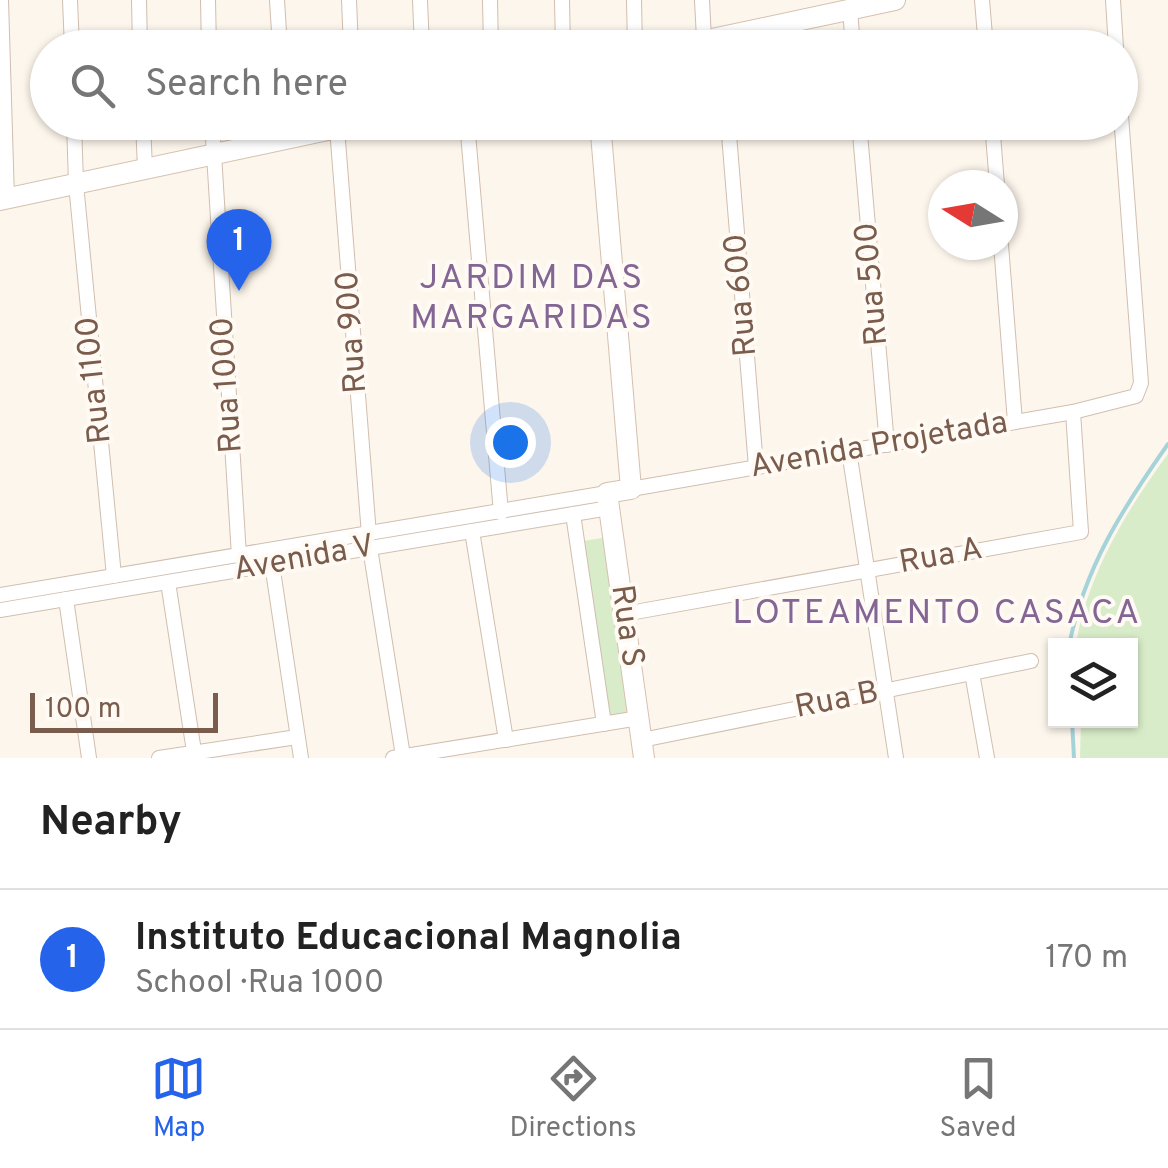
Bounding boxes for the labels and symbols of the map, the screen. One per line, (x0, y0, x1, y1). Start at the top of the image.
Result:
north arrow (928, 170, 1018, 260)
pin: 1 (206, 208, 272, 291)
street label: Rua 500 (848, 220, 898, 348)
street label: Rua 600 (717, 232, 767, 358)
district label: JARDIM DAS MARGARIDAS (410, 257, 654, 341)
street label: Rua 900 (329, 269, 377, 395)
street label: Rua 1100 (68, 314, 122, 446)
street label: Rua 1000 (203, 316, 253, 454)
street label: Avenida Projetada (747, 404, 1011, 488)
your location (485, 417, 536, 468)
street label: Avenida V (231, 527, 377, 591)
street label: Rua A (896, 530, 986, 584)
street label: Rua S (600, 582, 652, 670)
district label: LOTEAMENTO CASACA (732, 592, 1142, 636)
street label: Rua B (792, 673, 882, 729)
scale bar (30, 688, 218, 732)

